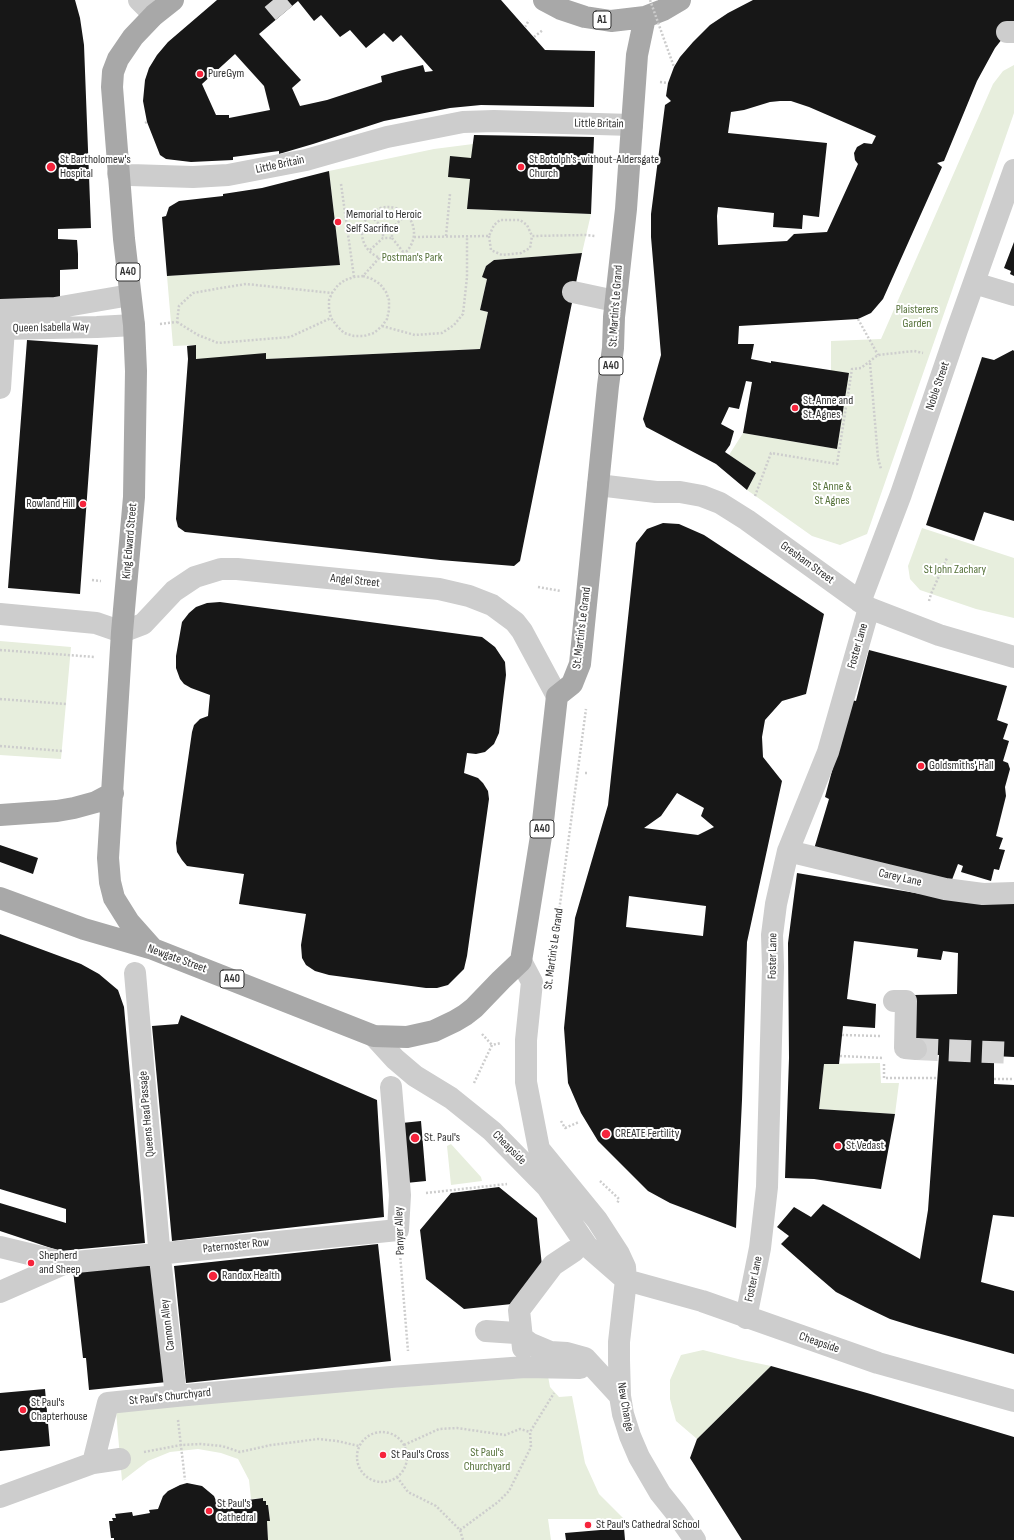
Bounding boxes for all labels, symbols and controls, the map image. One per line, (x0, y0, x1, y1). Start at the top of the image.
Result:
road number: A1 (593, 11, 611, 29)
place label: PureGym (208, 67, 244, 81)
marker: PureGym (195, 69, 205, 79)
street label: Little Britain (574, 116, 624, 132)
place label: St Bartholomew's Hospital (60, 153, 131, 181)
street label: Little Britain (254, 153, 306, 177)
place label: St Botolph's-without-Aldersgate Church (529, 153, 659, 181)
marker: St Bartholomew's Hospital (45, 161, 57, 173)
marker: St Botolph's-without-Aldersgate Church (516, 162, 526, 172)
place label: Memorial to Heroic Self Sacrifice (346, 208, 422, 236)
marker: Memorial to Heroic Self Sacrifice (333, 217, 343, 227)
park label: Postman's Park (382, 251, 442, 265)
road number: A40 (116, 263, 140, 281)
street label: St. Martin's Le Grand (606, 264, 626, 348)
park label: Plaisterers Garden (896, 303, 938, 331)
street label: Queen Isabella Way (13, 320, 89, 336)
road number: A40 (599, 357, 623, 375)
street label: Noble Street (923, 360, 953, 412)
place label: St. Anne and St. Agnes (803, 394, 853, 422)
marker: St. Anne and St. Agnes (790, 403, 800, 413)
park label: St Anne & St Agnes (812, 480, 852, 508)
place label: Rowland Hill (26, 497, 75, 511)
marker: Rowland Hill (78, 499, 88, 509)
street label: King Edward Street (120, 502, 140, 580)
street label: Gresham Street (777, 539, 837, 587)
park label: St John Zachary (924, 563, 986, 577)
street label: Angel Street (330, 571, 380, 591)
street label: St. Martin's Le Grand (570, 586, 594, 670)
street label: Foster Lane (845, 622, 871, 670)
place label: Goldsmiths' Hall (929, 759, 994, 773)
marker: Goldsmiths' Hall (916, 761, 926, 771)
road number: A40 (530, 820, 554, 838)
street label: Carey Lane (877, 866, 923, 890)
street label: St. Martin's Le Grand (541, 907, 567, 991)
street label: Foster Lane (765, 933, 781, 979)
street label: Newgate Street (145, 942, 209, 976)
road number: A40 (220, 970, 244, 988)
street label: Queens Head Passage (136, 1070, 158, 1158)
place label: CREATE Fertility (615, 1127, 679, 1141)
street label: Cheapside (489, 1128, 529, 1168)
marker: CREATE Fertility (600, 1128, 612, 1140)
place label: St. Paul's (424, 1131, 460, 1145)
marker: St. Paul's (409, 1132, 421, 1144)
place label: St Vedast (846, 1139, 884, 1153)
marker: St Vedast (833, 1141, 843, 1151)
street label: Panyer Alley (392, 1207, 408, 1255)
street label: Paternoster Row (202, 1235, 270, 1257)
place label: Shepherd and Sheep (39, 1249, 81, 1277)
street label: Foster Lane (742, 1255, 766, 1303)
marker: Shepherd and Sheep (26, 1258, 36, 1268)
place label: Randox Health (222, 1269, 280, 1283)
marker: Randox Health (207, 1270, 219, 1282)
street label: Cannon Alley (158, 1298, 178, 1352)
street label: Cheapside (797, 1329, 841, 1357)
street label: New Change (614, 1381, 636, 1433)
street label: St Paul's Churchyard (128, 1386, 212, 1408)
place label: St Paul's Chapterhouse (31, 1396, 88, 1424)
marker: St Paul's Chapterhouse (18, 1405, 28, 1415)
park label: St Paul's Churchyard (464, 1446, 510, 1474)
place label: St Paul's Cross (391, 1448, 449, 1462)
marker: St Paul's Cross (378, 1450, 388, 1460)
place label: St Paul's Cathedral (217, 1497, 256, 1525)
marker: St Paul's Cathedral (204, 1506, 214, 1516)
place label: St Paul's Cathedral School (596, 1518, 700, 1532)
marker: St Paul's Cathedral School (583, 1520, 593, 1530)

